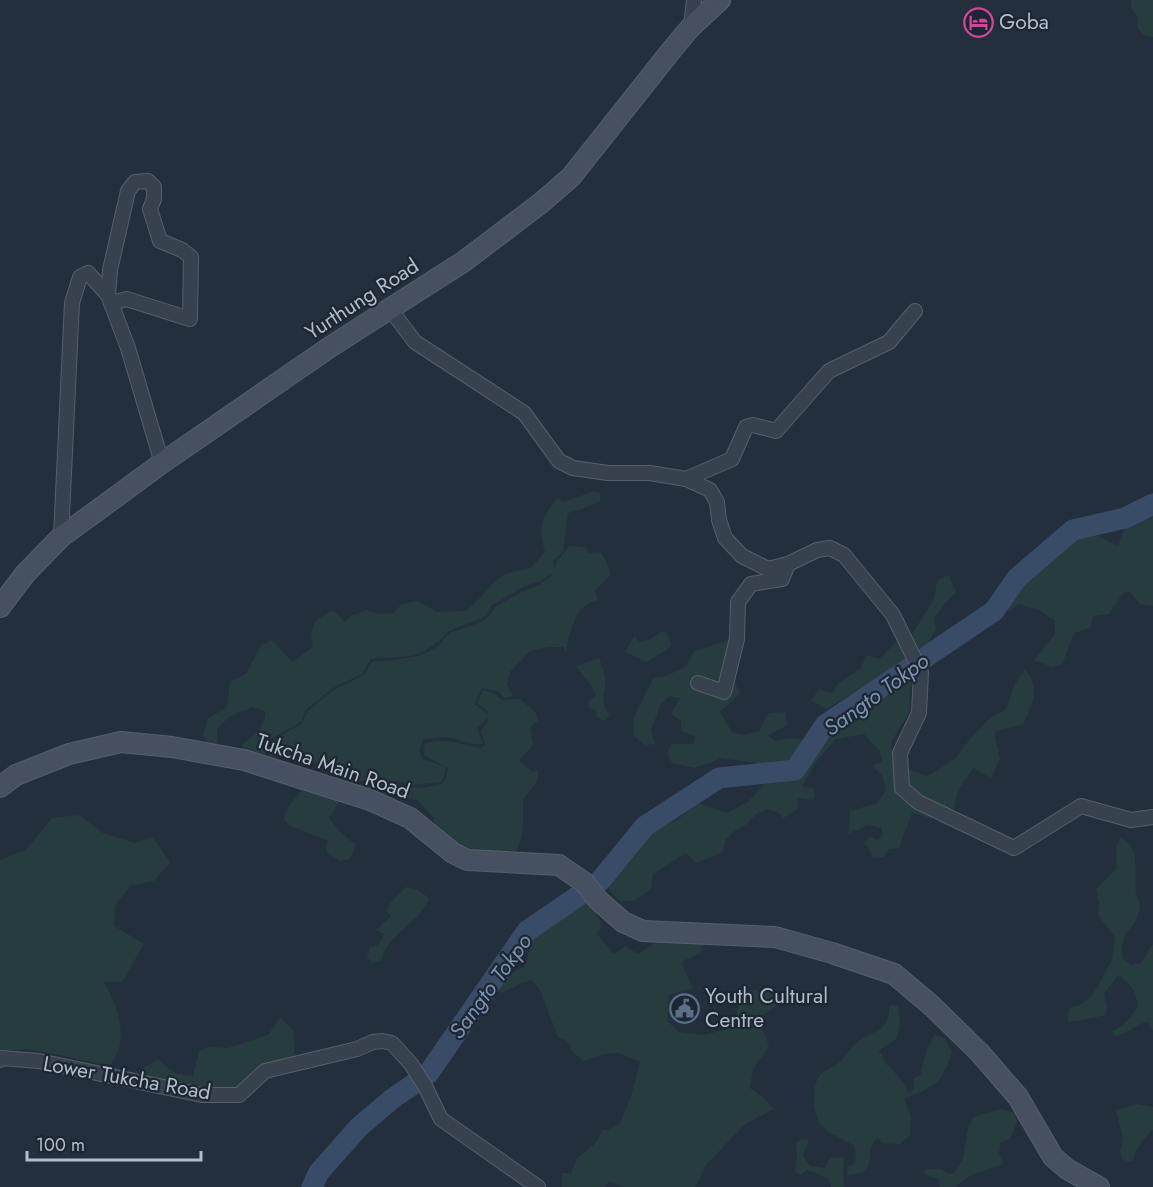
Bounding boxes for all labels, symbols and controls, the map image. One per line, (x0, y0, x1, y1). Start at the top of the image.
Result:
hotel icon: Goba (962, 6, 994, 38)
place label: Goba (999, 7, 1049, 37)
street label: Yurthung Road (299, 251, 425, 347)
water label: Sangto Tokpo (817, 645, 936, 743)
street label: Tukcha Main Road (252, 726, 414, 806)
water label: Sangto Tokpo (441, 926, 539, 1045)
place label: Youth Cultural Centre (705, 981, 828, 1035)
public building icon: Youth Cultural Centre (668, 992, 700, 1024)
street label: Lower Tukcha Road (41, 1048, 213, 1108)
scale bar (27, 1124, 201, 1162)
text: 100 m (36, 1132, 85, 1158)

